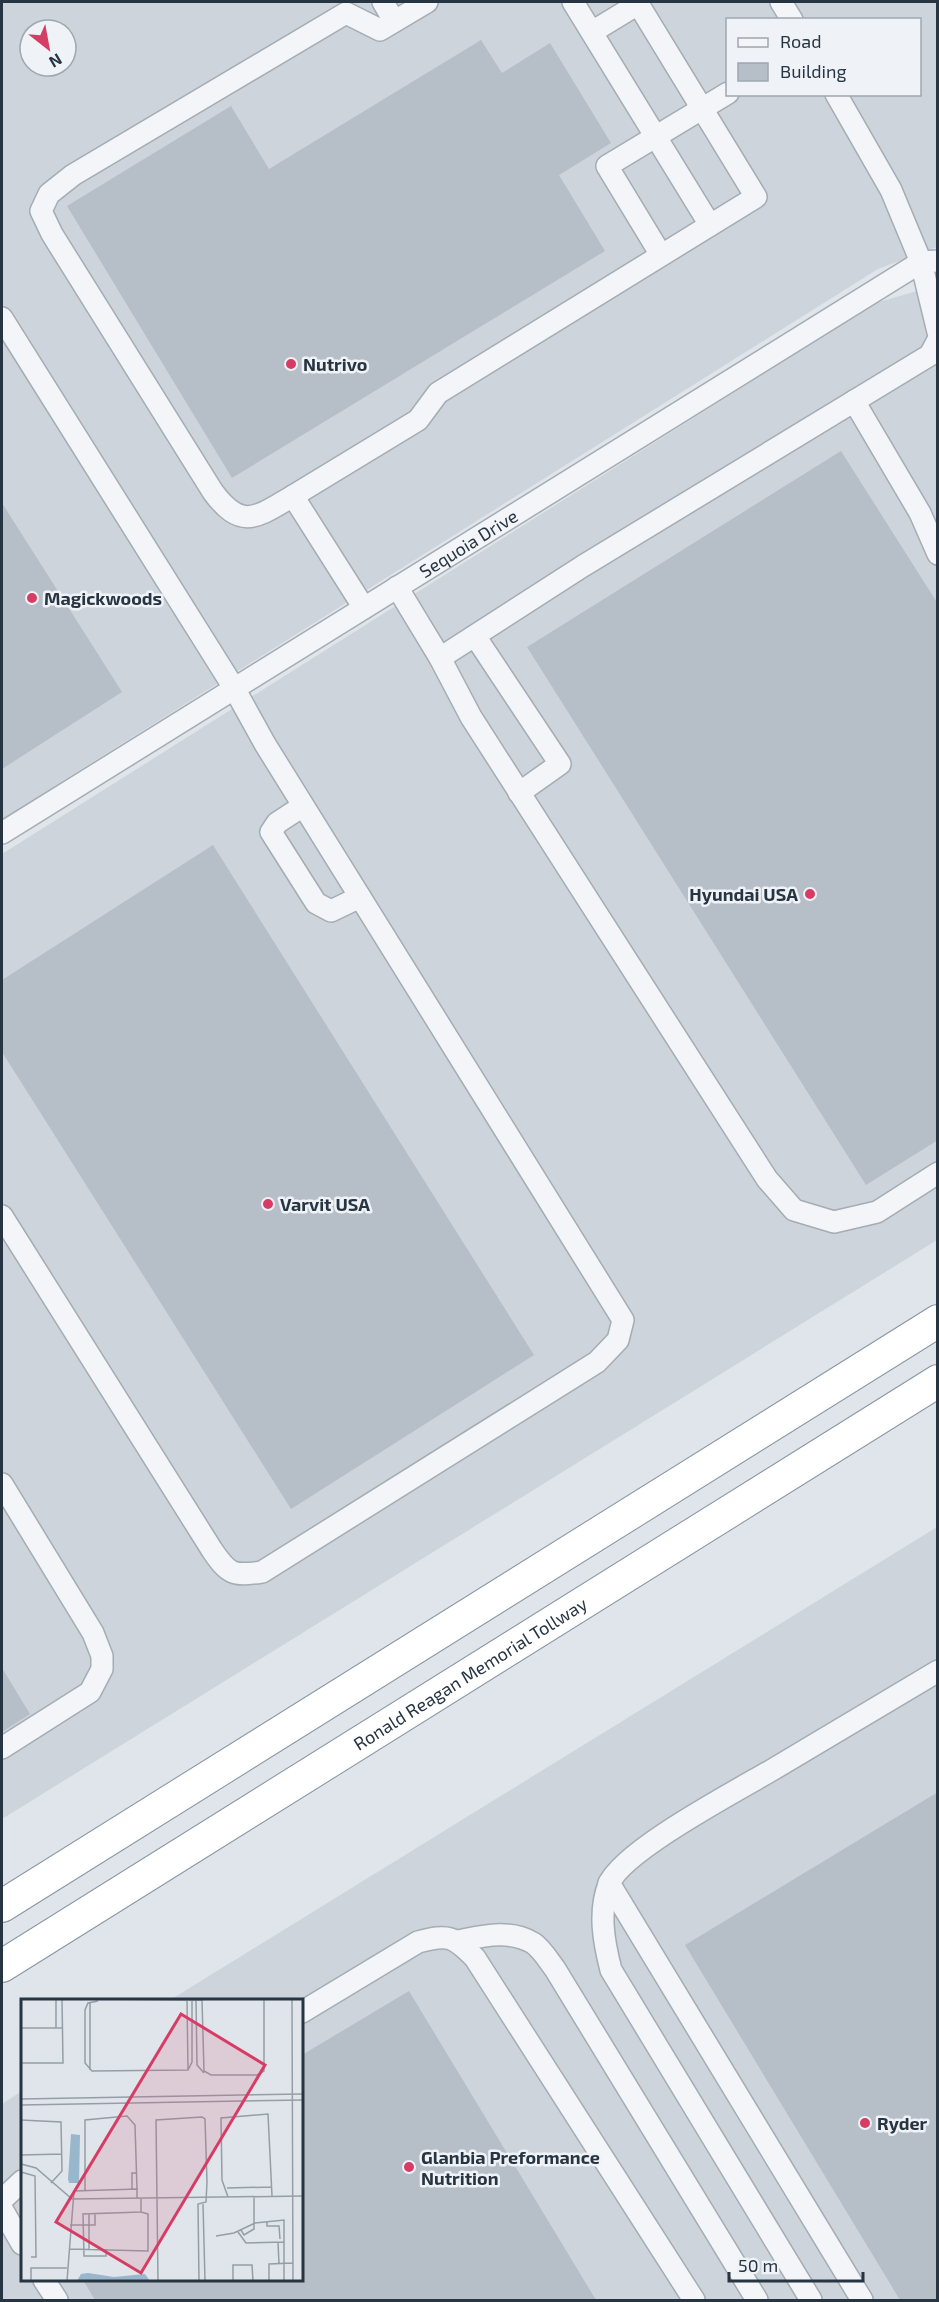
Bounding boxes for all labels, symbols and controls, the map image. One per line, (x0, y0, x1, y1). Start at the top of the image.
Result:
north arrow (18, 18, 78, 78)
legend (726, 18, 921, 96)
text: Road (780, 30, 821, 52)
text: N (46, 50, 66, 72)
text: Building (780, 60, 847, 82)
place label: Nutrivo (303, 353, 367, 375)
marker: Nutrivo (284, 357, 298, 371)
street label: Sequoia Drive (415, 504, 522, 582)
place label: Magickwoods (44, 587, 162, 609)
marker: Magickwoods (25, 591, 39, 605)
place label: Hyundai USA (689, 883, 798, 905)
marker: Hyundai USA (803, 887, 817, 901)
place label: Varvit USA (280, 1193, 370, 1215)
marker: Varvit USA (261, 1197, 275, 1211)
street label: Ronald Reagan Memorial Tollway (349, 1592, 591, 1755)
inset map (21, 1999, 303, 2281)
place label: Ryder (877, 2112, 928, 2134)
marker: Ryder (858, 2116, 872, 2130)
place label: Glanbia Preformance Nutrition (421, 2146, 600, 2189)
marker: Glanbia Preformance Nutrition (402, 2160, 416, 2174)
scale bar (729, 2245, 862, 2283)
text: 50 m (738, 2254, 778, 2276)

